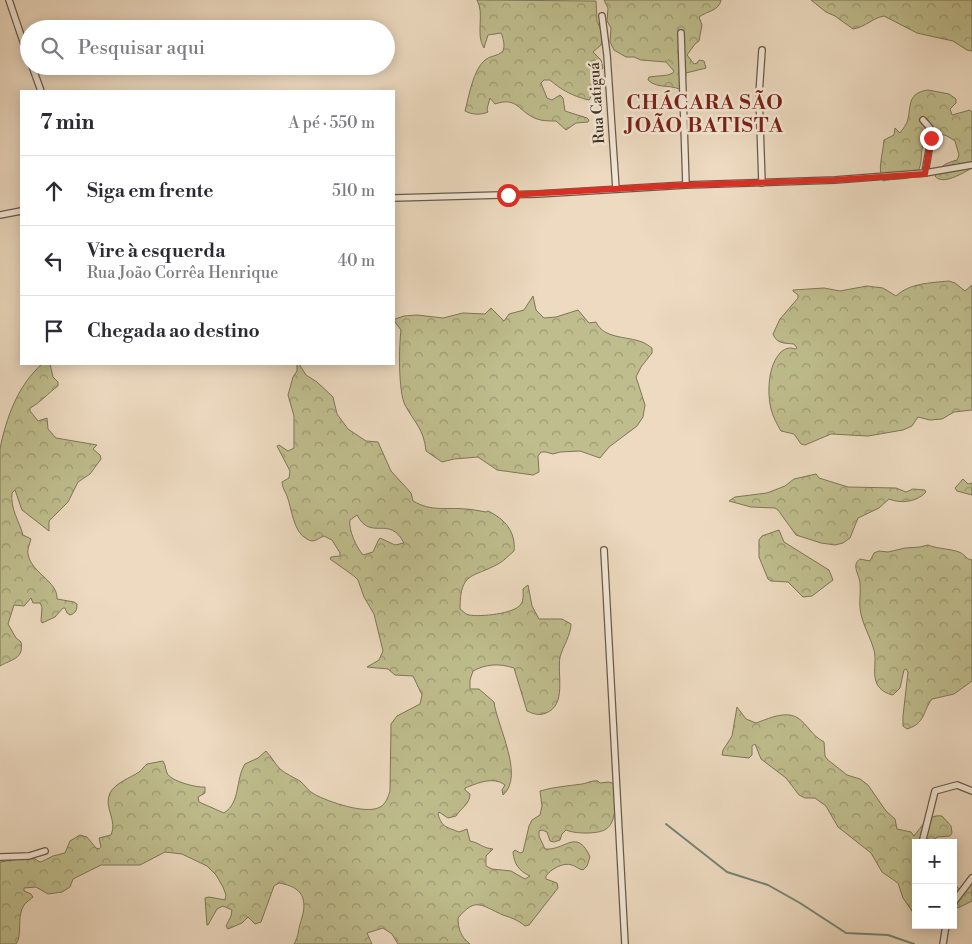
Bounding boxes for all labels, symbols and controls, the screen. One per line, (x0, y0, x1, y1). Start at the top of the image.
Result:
search box (20, 20, 395, 75)
icon: search (38, 34, 66, 62)
text: Pesquisar aqui (78, 36, 205, 60)
street label: Rua Catiguá (585, 61, 609, 144)
district label: CHÁCARA SÃO JOÃO BATISTA (623, 90, 784, 139)
text: 7 min (40, 110, 94, 136)
text: A pé · 550 m (289, 113, 375, 133)
route end (920, 127, 943, 150)
icon: ahead (40, 177, 68, 205)
text: Siga em frente (87, 179, 214, 203)
text: 510 m (332, 181, 375, 201)
route start (497, 184, 520, 207)
text: Vire à esquerda (87, 239, 226, 263)
icon: left (40, 247, 68, 275)
text: 40 m (338, 251, 375, 271)
text: Rua João Corrêa Henrique (87, 263, 278, 283)
icon: arrive (40, 317, 68, 345)
text: Chegada ao destino (87, 319, 260, 343)
map controls (912, 839, 957, 929)
button: + (912, 839, 957, 884)
button: − (912, 884, 957, 929)

